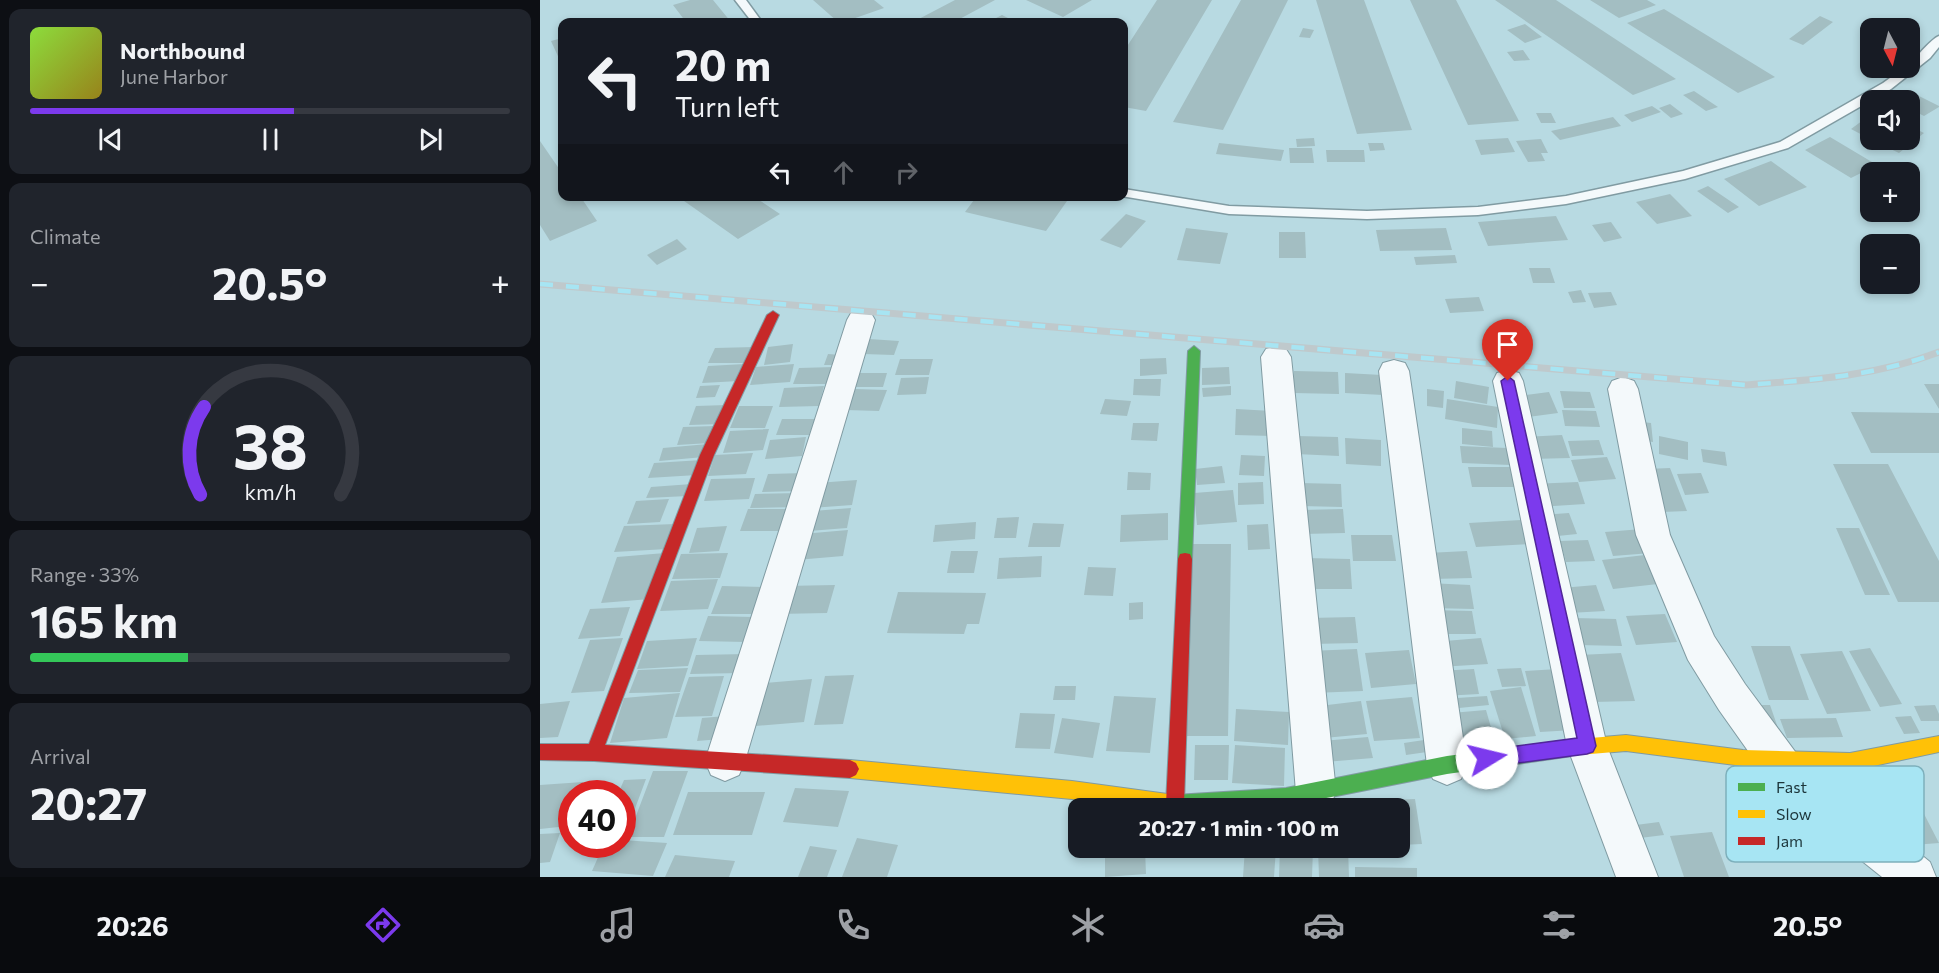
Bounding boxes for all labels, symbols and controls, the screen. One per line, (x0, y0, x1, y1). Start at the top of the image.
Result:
north arrow (1860, 18, 1920, 78)
map controls (1860, 18, 1920, 294)
text: Northbound (120, 37, 245, 64)
text: 20 m (675, 38, 771, 90)
icon: left (576, 42, 654, 120)
text: June Harbor (120, 64, 228, 88)
text: Turn left (675, 90, 779, 123)
button: sound (1860, 90, 1920, 150)
icon: previous (94, 123, 127, 156)
icon: pause (254, 123, 287, 156)
icon: next (414, 123, 447, 156)
icon: left (764, 156, 797, 189)
icon: ahead (827, 156, 860, 189)
icon: right (890, 156, 923, 189)
button: + (1860, 162, 1920, 222)
text: Climate (30, 224, 100, 248)
button: − (1860, 234, 1920, 294)
text: 20.5° (212, 254, 327, 309)
text: − (30, 261, 49, 302)
text: + (491, 261, 510, 302)
pin (1482, 319, 1533, 381)
icon: arrive (1491, 328, 1524, 361)
text: 38 (233, 407, 307, 483)
text: km/h (244, 479, 296, 505)
text: Range · 33% (30, 562, 139, 586)
text: 165 km (30, 592, 178, 647)
position arrow (1455, 726, 1519, 790)
text: Arrival (30, 744, 91, 768)
legend (1726, 766, 1924, 862)
text: 20:27 (30, 774, 147, 829)
text: Fast (1776, 777, 1807, 796)
speed limit sign: 40 (558, 780, 636, 858)
text: Slow (1776, 804, 1812, 823)
text: 20:27 · 1 min · 100 m (1139, 814, 1339, 841)
text: Jam (1776, 831, 1803, 850)
icon: directions (362, 904, 404, 946)
icon: music (597, 904, 639, 946)
icon: phone (832, 904, 874, 946)
icon: climate (1067, 904, 1109, 946)
icon: car (1303, 904, 1345, 946)
icon: filters (1538, 904, 1580, 946)
text: 20:26 (97, 909, 169, 942)
text: 20.5° (1773, 909, 1842, 942)

